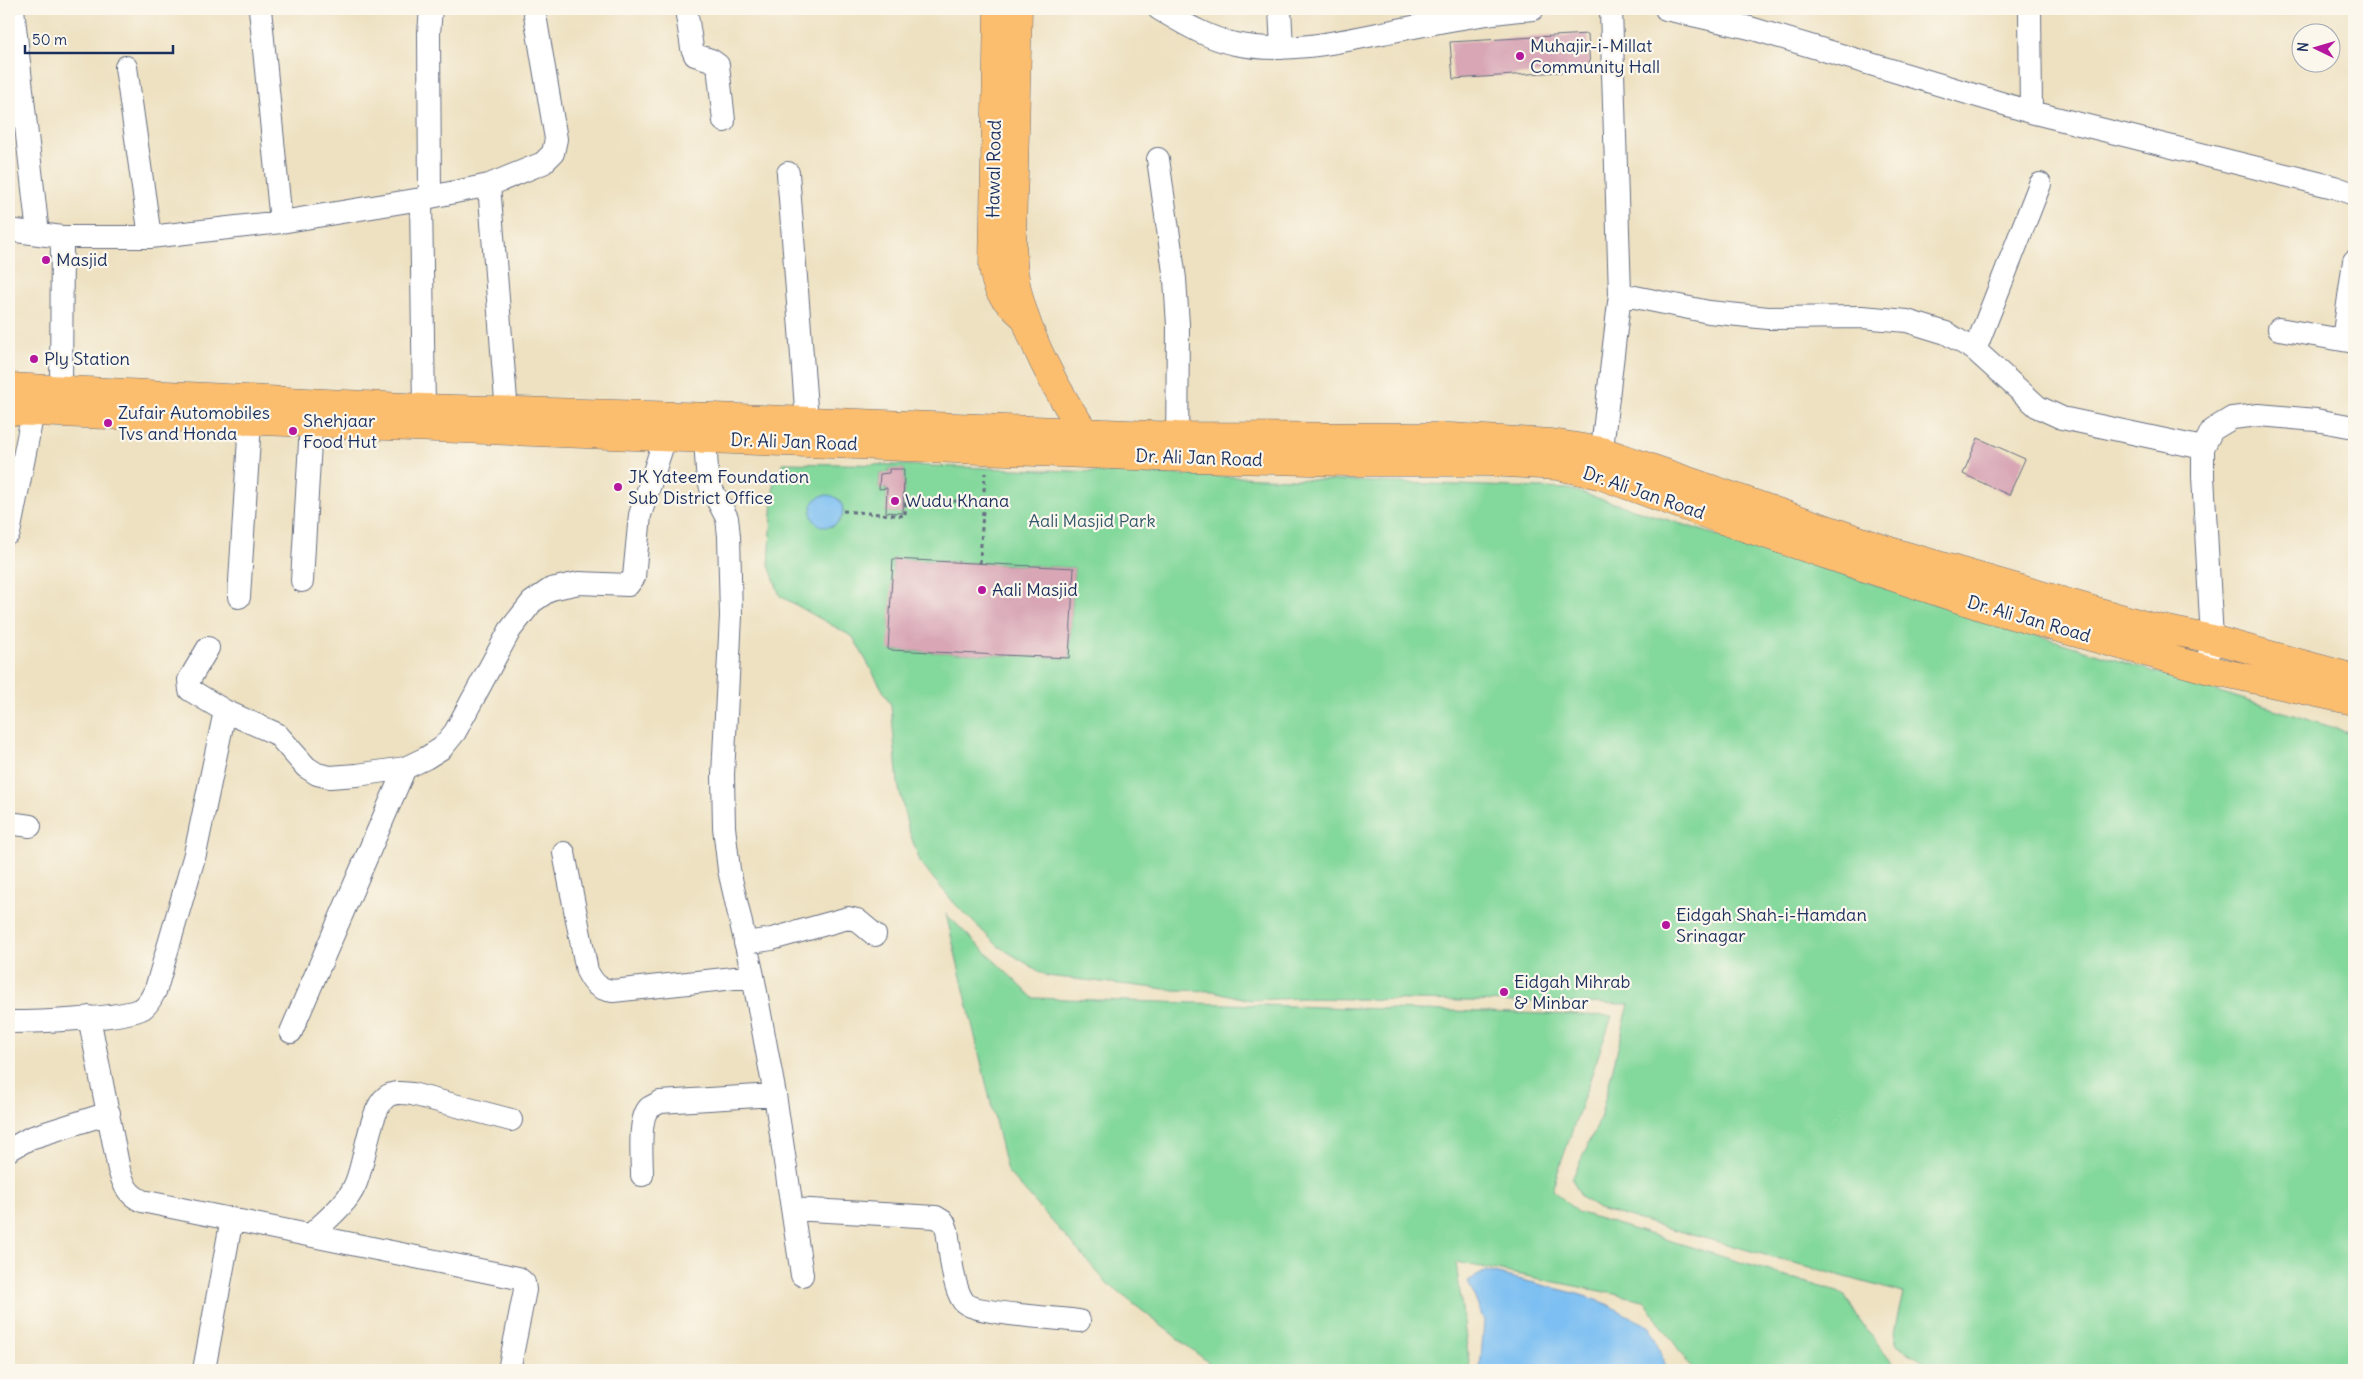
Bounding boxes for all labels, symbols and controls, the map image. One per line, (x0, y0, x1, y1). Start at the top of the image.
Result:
scale bar (25, 22, 172, 54)
north arrow (2290, 22, 2340, 72)
text: 50 m (32, 30, 67, 49)
place label: Muhajir-i-Millat Community Hall (1530, 34, 1660, 78)
text: N (2294, 41, 2312, 52)
marker: Muhajir-i-Millat Community Hall (1514, 50, 1526, 62)
street label: Hawal Road (981, 119, 1006, 218)
place label: Masjid (56, 248, 108, 271)
marker: Masjid (40, 254, 52, 266)
place label: Ply Station (44, 347, 130, 370)
marker: Ply Station (28, 353, 40, 365)
place label: Zufair Automobiles Tvs and Honda (118, 401, 270, 445)
place label: Shehjaar Food Hut (303, 409, 377, 453)
marker: Zufair Automobiles Tvs and Honda (102, 417, 114, 429)
marker: Shehjaar Food Hut (287, 425, 299, 437)
street label: Dr. Ali Jan Road (730, 428, 858, 455)
street label: Dr. Ali Jan Road (1135, 444, 1263, 471)
street label: Dr. Ali Jan Road (1580, 461, 1708, 524)
place label: JK Yateem Foundation Sub District Office (628, 465, 809, 509)
marker: JK Yateem Foundation Sub District Office (612, 481, 624, 493)
place label: Wudu Khana (905, 489, 1009, 512)
marker: Wudu Khana (889, 495, 901, 507)
park label: Aali Masjid Park (1028, 509, 1156, 532)
place label: Aali Masjid (992, 578, 1078, 601)
marker: Aali Masjid (976, 584, 988, 596)
street label: Dr. Ali Jan Road (1965, 590, 2094, 647)
place label: Eidgah Shah-i-Hamdan Srinagar (1676, 903, 1867, 947)
marker: Eidgah Shah-i-Hamdan Srinagar (1660, 919, 1672, 931)
place label: Eidgah Mihrab & Minbar (1514, 970, 1631, 1014)
marker: Eidgah Mihrab & Minbar (1498, 986, 1510, 998)

